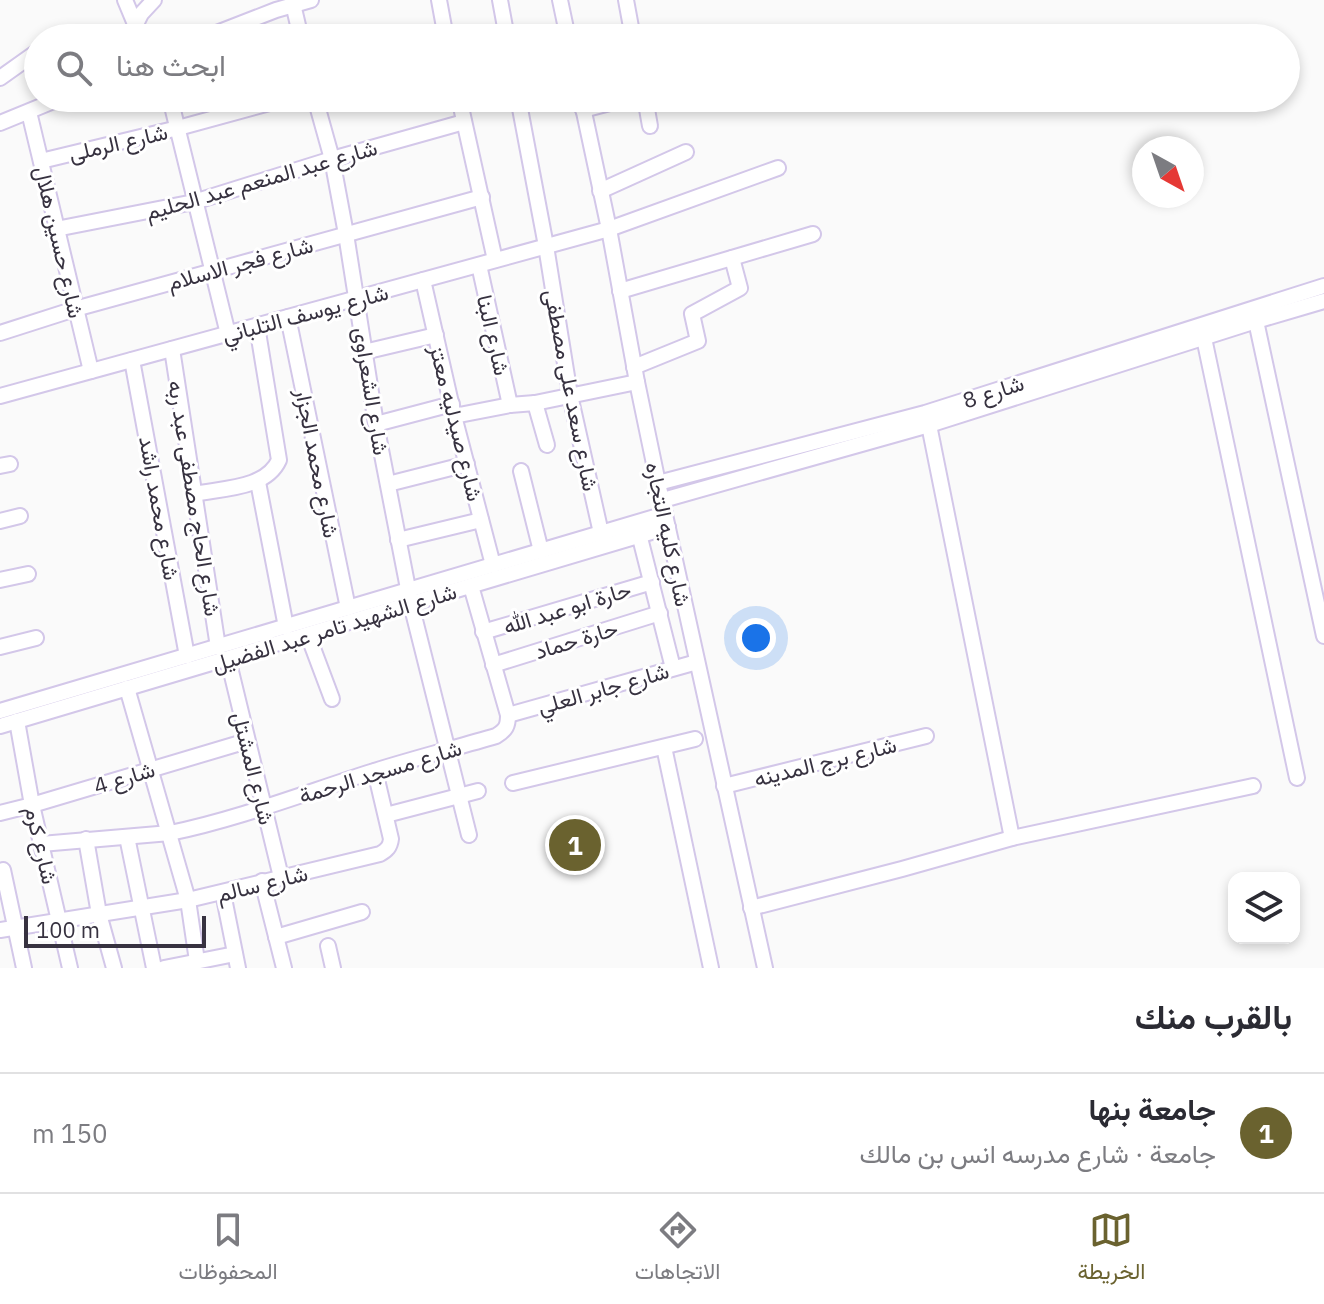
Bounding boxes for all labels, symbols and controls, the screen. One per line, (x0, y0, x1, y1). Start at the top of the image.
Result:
search box (24, 24, 1300, 112)
text: ابحث هنا (116, 45, 226, 84)
icon: search (52, 46, 96, 90)
street label: شارع الرملى (66, 117, 171, 168)
street label: شارع عبد المنعم عبد الحليم (142, 132, 381, 227)
north arrow (1132, 136, 1204, 208)
street label: شارع حسين هلال (27, 163, 92, 321)
street label: شارع فجر الاسلام (164, 230, 316, 297)
street label: شارع يوسف التلباني (219, 277, 393, 354)
street label: شارع سعد على مصطفى (537, 287, 606, 494)
street label: شارع البنا (470, 292, 517, 378)
street label: شارع الشعراوى (347, 325, 396, 457)
street label: شارع صيدليه معتز (422, 341, 490, 504)
street label: شارع 8 (959, 368, 1028, 415)
street label: شارع الحاج مصطفى عبد ربه (161, 378, 228, 618)
street label: شارع محمد الجزار (288, 385, 347, 540)
street label: شارع محمد راشد (132, 434, 187, 583)
street label: شارع كليه التجاره (639, 459, 698, 609)
street label: حارة ابو عبد الله (500, 574, 634, 640)
street label: شارع الشهيد تامر عبد الفضيل (208, 576, 460, 679)
street label: حارة حماد (531, 613, 621, 665)
your location (736, 618, 776, 658)
street label: شارع جابر العلي (534, 655, 673, 725)
street label: شارع المشتل (225, 709, 282, 828)
street label: شارع برج المدينه (751, 729, 899, 794)
street label: شارع مسجد الرحمة (295, 732, 465, 810)
street label: شارع 4 (90, 754, 158, 801)
street label: شارع كرم (18, 803, 65, 887)
pin: 1 (549, 815, 601, 875)
street label: شارع سالم (213, 858, 311, 909)
map controls (1228, 872, 1300, 944)
button: layers (1228, 872, 1300, 944)
scale bar (24, 912, 206, 948)
text: 100 m (36, 915, 100, 944)
text: بالقرب منك (1135, 994, 1292, 1038)
text: جامعة بنها (1088, 1089, 1216, 1128)
text: 150 m (32, 1116, 108, 1150)
text: 1 (1258, 1116, 1274, 1150)
text: جامعة · شارع مدرسه انس بن مالك (860, 1136, 1216, 1170)
tab: المحفوظات (179, 1208, 278, 1291)
tab: الاتجاهات (635, 1208, 720, 1291)
tab: الخريطة (1077, 1208, 1145, 1291)

